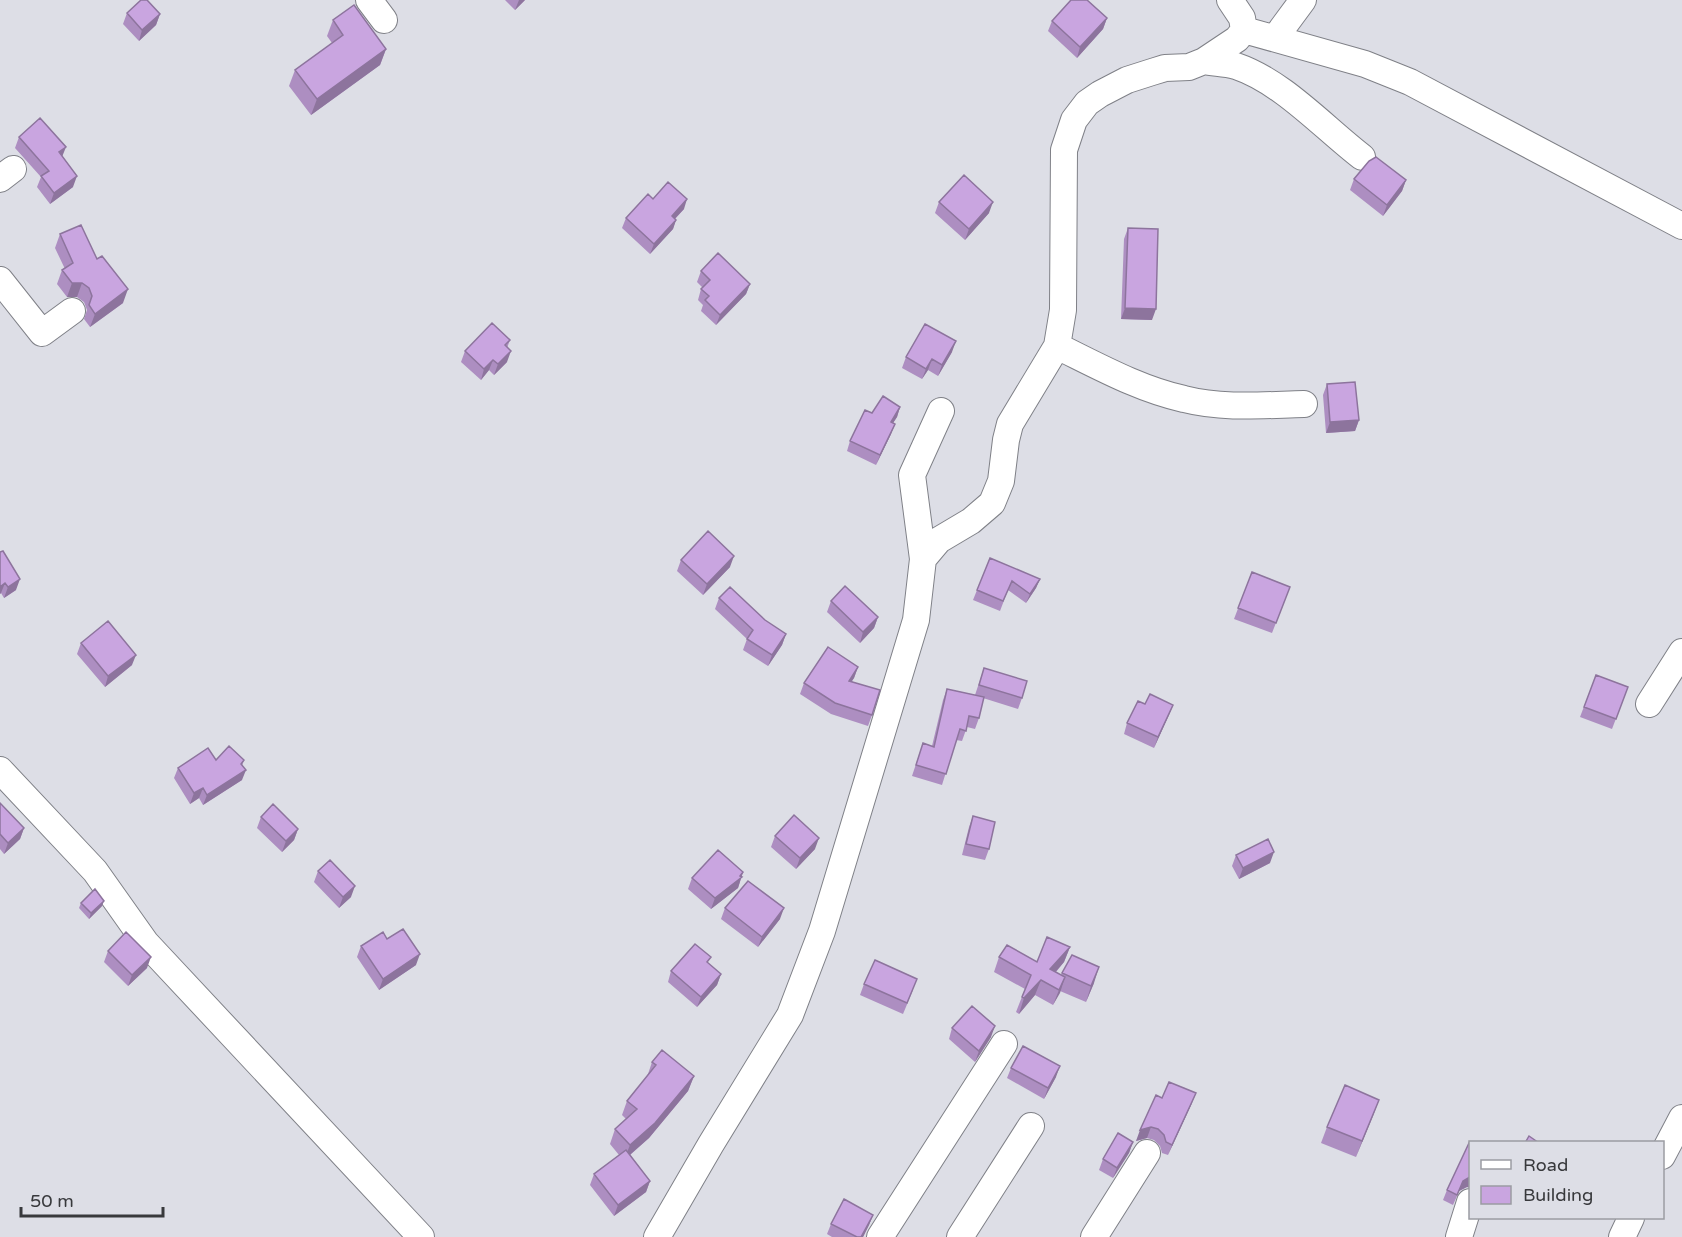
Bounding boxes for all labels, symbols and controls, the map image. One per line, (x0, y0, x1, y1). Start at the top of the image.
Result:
legend (1469, 1141, 1664, 1219)
text: Road (1523, 1154, 1568, 1176)
scale bar (21, 1180, 164, 1218)
text: Building (1523, 1184, 1593, 1206)
text: 50 m (30, 1190, 74, 1212)

